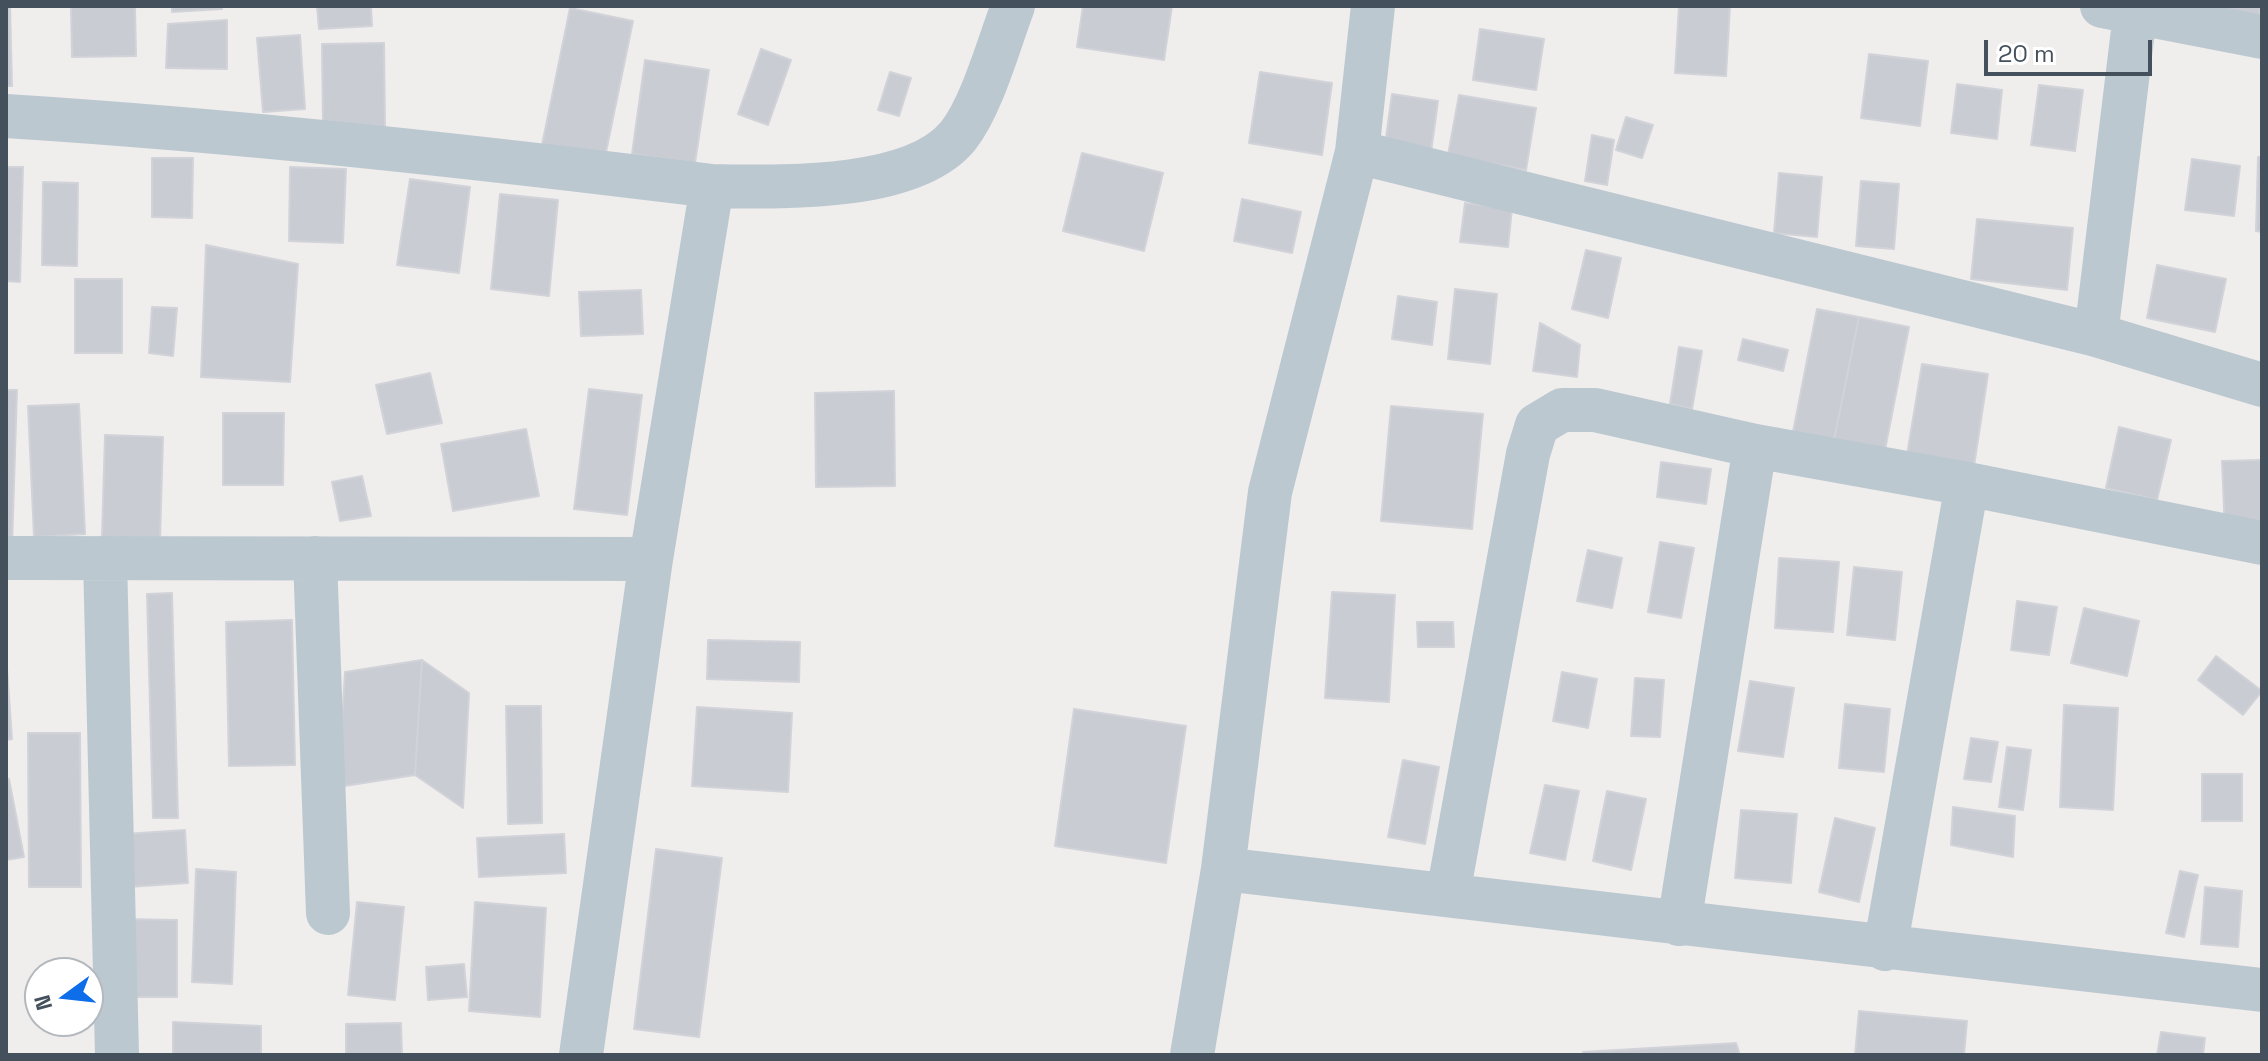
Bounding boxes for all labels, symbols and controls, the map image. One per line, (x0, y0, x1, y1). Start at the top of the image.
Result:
scale bar (1988, 24, 2156, 74)
text: 20 m (1998, 38, 2055, 69)
north arrow (24, 957, 104, 1037)
text: N (27, 992, 58, 1013)

